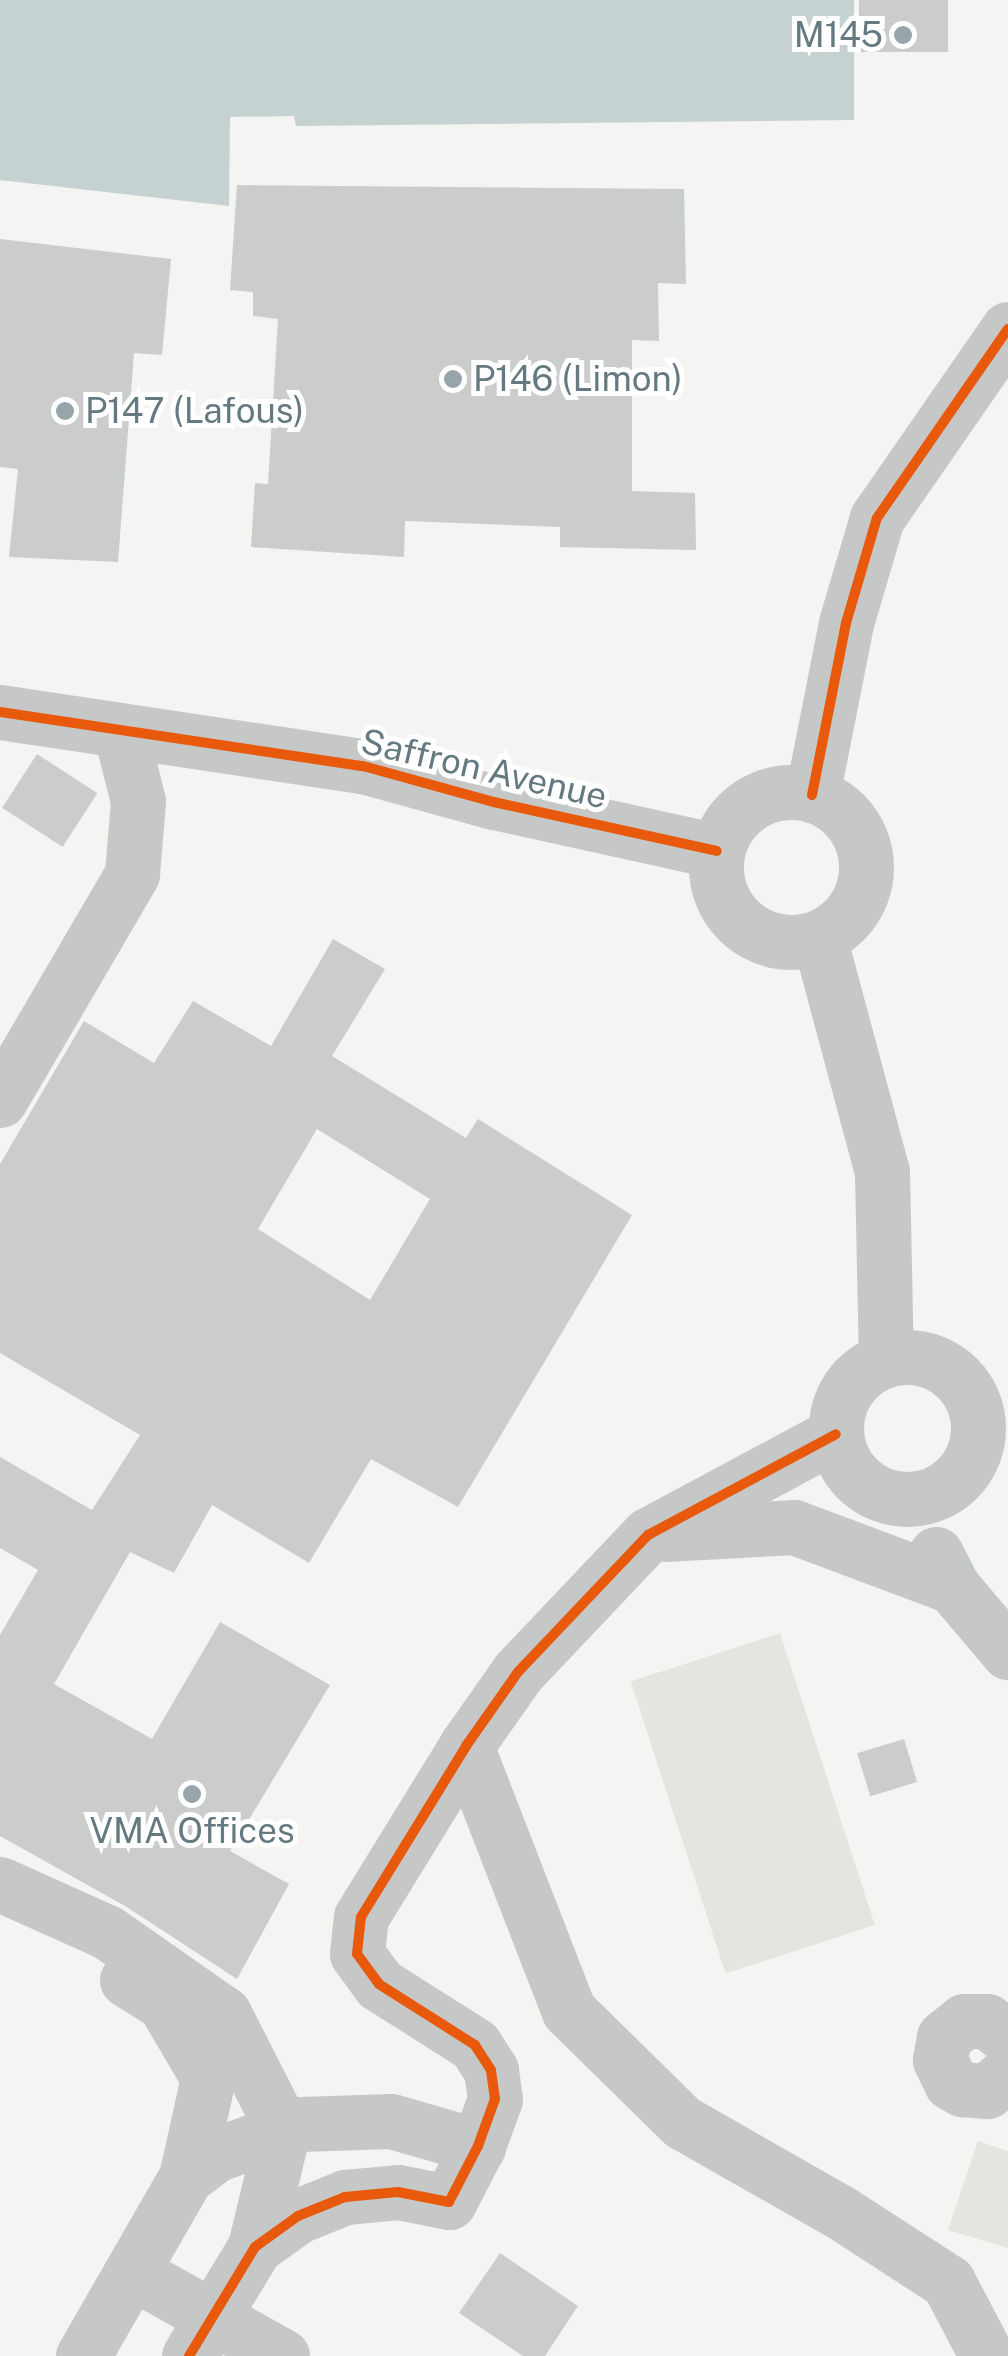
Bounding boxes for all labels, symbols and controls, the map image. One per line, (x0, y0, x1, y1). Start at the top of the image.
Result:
place label: M145 (794, 14, 883, 56)
marker: M145 (892, 24, 914, 46)
place label: P146 (Limon) (473, 358, 683, 400)
marker: P146 (Limon) (442, 368, 464, 390)
place label: P147 (Lafous) (85, 390, 304, 432)
marker: P147 (Lafous) (54, 400, 76, 422)
street label: Saffron Avenue (357, 720, 611, 818)
marker: VMA Offices (181, 1783, 203, 1805)
place label: VMA Offices (89, 1810, 295, 1852)

